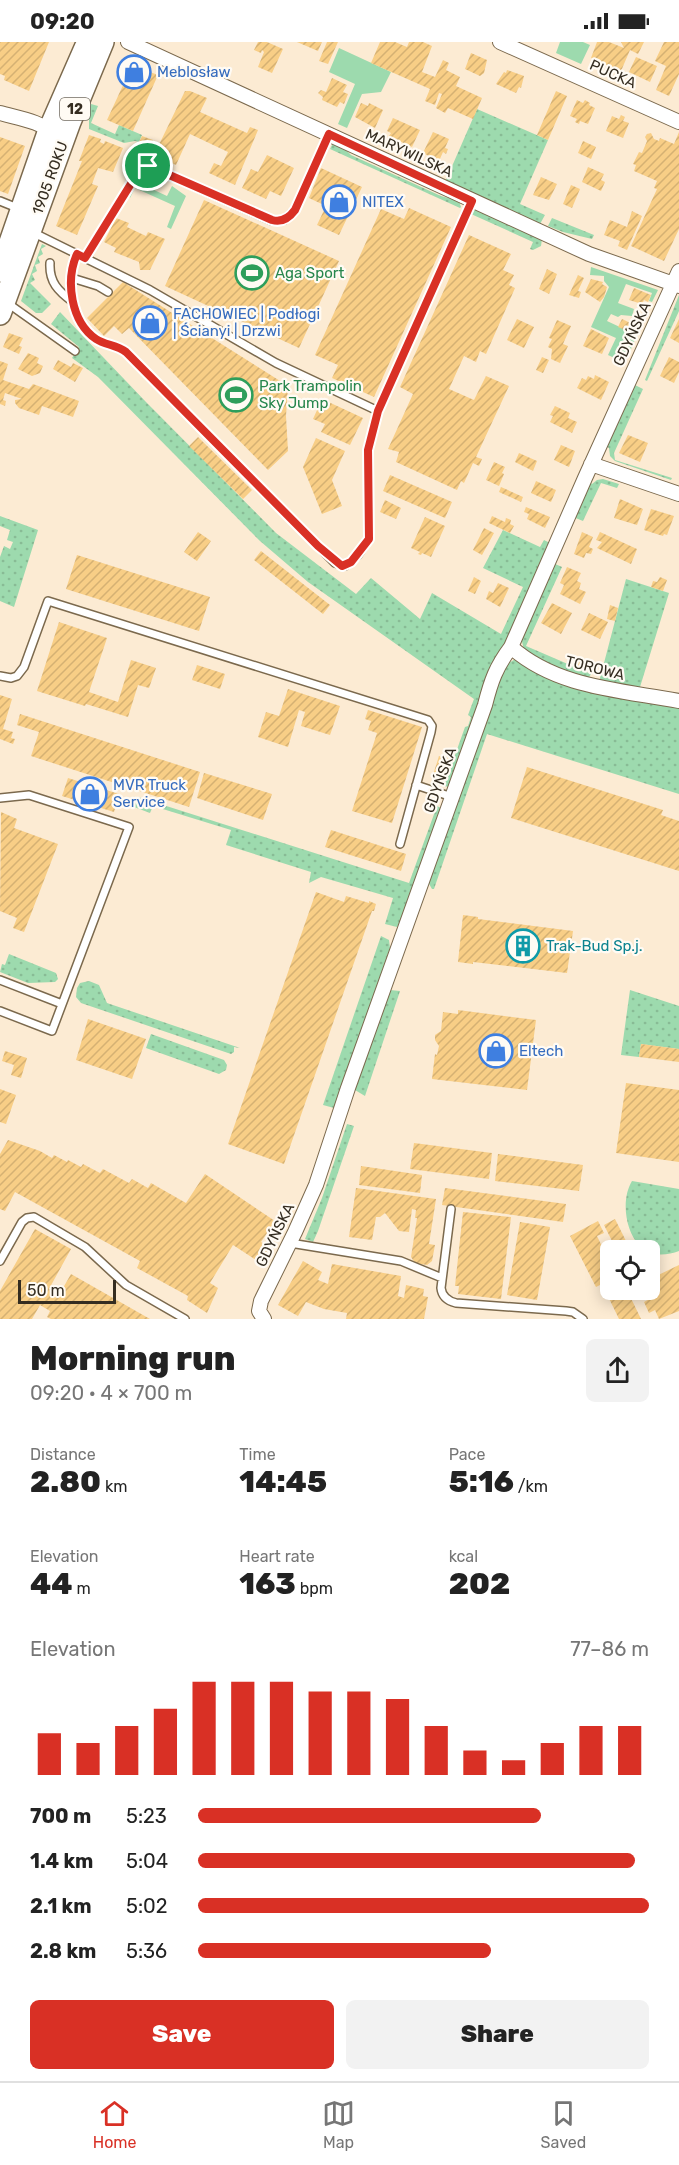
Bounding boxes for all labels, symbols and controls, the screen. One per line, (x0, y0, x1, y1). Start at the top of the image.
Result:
text: 09:20 (30, 8, 95, 35)
shop icon: Meblosław (116, 54, 152, 90)
street label: PUCKA (587, 56, 639, 92)
place label: Meblosław (157, 63, 231, 81)
road number: 12 (60, 98, 90, 120)
street label: MARYWILSKA (363, 125, 455, 181)
street label: 1905 ROKU (28, 139, 72, 217)
pin (122, 140, 173, 191)
icon: arrive (131, 149, 164, 182)
shop icon: NITEX (321, 184, 357, 220)
place label: NITEX (362, 193, 404, 211)
sports icon: Aga Sport (234, 255, 270, 291)
place label: Aga Sport (275, 264, 344, 282)
street label: GDYŃSKA (609, 299, 655, 369)
shop icon: FACHOWIEC | Podłogi | Ścianyi | Drzwi (132, 305, 168, 341)
place label: FACHOWIEC | Podłogi | Ścianyi | Drzwi (173, 305, 320, 340)
sports icon: Park Trampolin Sky Jump (218, 377, 254, 413)
place label: Park Trampolin Sky Jump (259, 377, 362, 412)
street label: TOROWA (564, 652, 626, 684)
street label: GDYŃSKA (420, 745, 460, 815)
shop icon: MVR Truck Service (72, 776, 108, 812)
place label: MVR Truck Service (113, 776, 186, 811)
building icon: Trak-Bud Sp.j. (505, 928, 541, 964)
place label: Trak-Bud Sp.j. (546, 937, 643, 955)
shop icon: Eltech (478, 1033, 514, 1069)
place label: Eltech (519, 1042, 563, 1060)
street label: GDYŃSKA (252, 1200, 298, 1270)
map controls (600, 1240, 660, 1300)
button: locate (600, 1240, 660, 1300)
scale bar (18, 1277, 116, 1304)
text: 50 m (27, 1281, 65, 1300)
text: Morning run (30, 1339, 235, 1378)
button: share (586, 1339, 649, 1402)
text: 09:20 · 4 × 700 m (30, 1381, 192, 1405)
text: Distance (30, 1445, 96, 1464)
text: Time (239, 1445, 276, 1464)
text: Pace (449, 1445, 485, 1464)
text: 2.80 (30, 1464, 101, 1500)
text: 14:45 (239, 1464, 327, 1500)
text: 5:16 (449, 1464, 514, 1500)
text: km (101, 1477, 127, 1496)
text: /km (514, 1477, 548, 1496)
text: Elevation (30, 1547, 99, 1566)
text: Heart rate (239, 1547, 315, 1566)
text: kcal (449, 1547, 478, 1566)
text: 44 (30, 1566, 73, 1602)
text: 163 (239, 1566, 296, 1602)
text: 202 (449, 1566, 510, 1602)
text: m (73, 1579, 91, 1598)
text: bpm (296, 1579, 333, 1598)
text: Elevation (30, 1637, 116, 1661)
text: 77–86 m (570, 1637, 649, 1661)
text: 700 m (30, 1804, 91, 1828)
text: 5:23 (126, 1804, 167, 1828)
text: 1.4 km (30, 1849, 93, 1873)
text: 5:04 (126, 1849, 168, 1873)
text: 2.1 km (30, 1894, 92, 1918)
text: 5:02 (126, 1894, 167, 1918)
text: 2.8 km (30, 1939, 96, 1963)
text: 5:36 (126, 1939, 167, 1963)
button: Save (30, 2000, 334, 2069)
button: Share (346, 2000, 649, 2069)
tab: Home (93, 2097, 137, 2152)
tab: Map (322, 2097, 355, 2152)
tab: Saved (541, 2097, 586, 2152)

